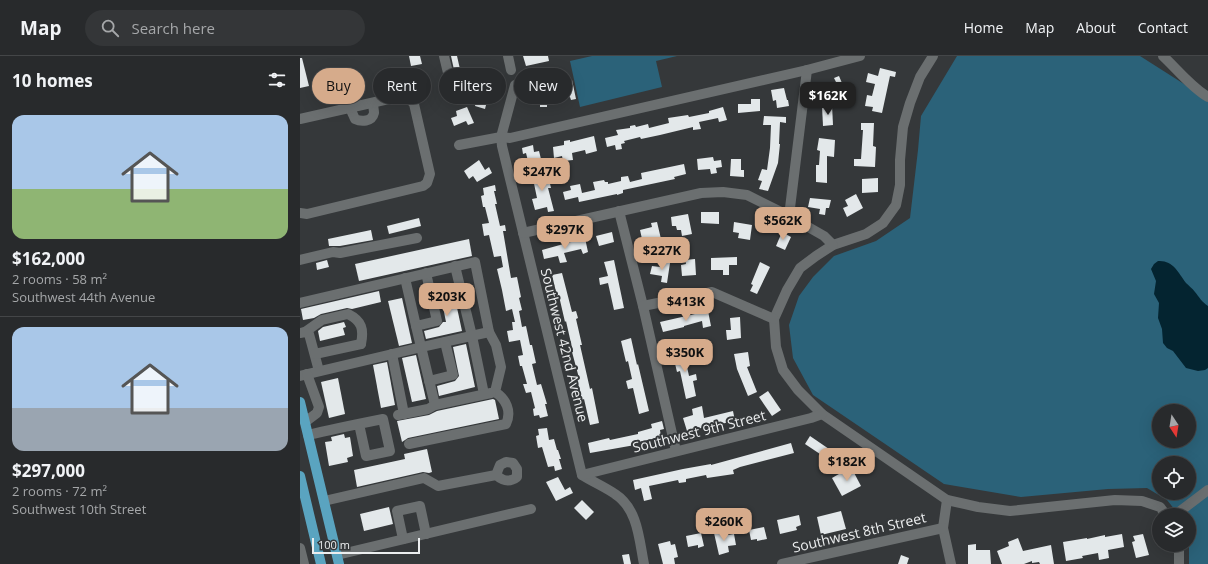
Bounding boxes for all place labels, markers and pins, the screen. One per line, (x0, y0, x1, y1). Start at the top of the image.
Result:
pin: $162K (800, 82, 856, 116)
pin: $247K (514, 158, 570, 192)
pin: $562K (755, 207, 811, 241)
pin: $297K (537, 216, 593, 250)
pin: $227K (634, 237, 690, 271)
pin: $203K (419, 283, 475, 317)
pin: $413K (658, 288, 714, 322)
pin: $350K (657, 339, 713, 373)
pin: $182K (819, 448, 875, 482)
pin: $260K (696, 508, 752, 542)

